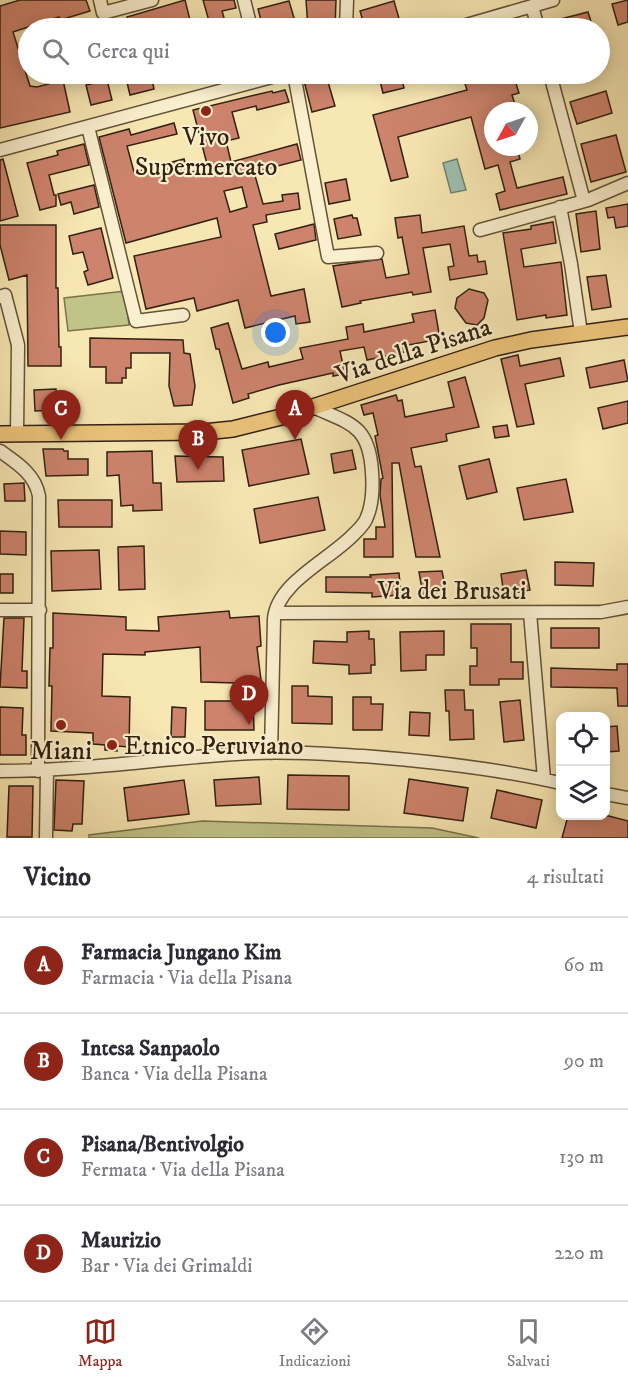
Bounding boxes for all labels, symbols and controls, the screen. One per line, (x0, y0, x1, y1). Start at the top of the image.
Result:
search box (18, 18, 610, 84)
icon: search (39, 35, 72, 68)
text: Cerca qui (87, 38, 170, 65)
north arrow (484, 102, 538, 156)
marker: Vivo Supermercato (199, 104, 213, 118)
place label: Vivo Supermercato (135, 121, 277, 184)
street label: Via della Pisana (331, 311, 495, 392)
your location (261, 318, 290, 347)
pin: C (42, 390, 80, 440)
pin: A (276, 390, 314, 440)
pin: B (178, 420, 218, 470)
street label: Via dei Brusati (377, 575, 526, 608)
pin: D (230, 676, 268, 725)
map controls (556, 712, 610, 820)
button: locate (556, 712, 610, 766)
marker: Miani (54, 718, 68, 732)
place label: Etnico Peruviano (124, 730, 304, 763)
place label: Miani (30, 735, 92, 768)
marker: Etnico Peruviano (105, 738, 119, 752)
button: layers (556, 766, 610, 820)
text: Vicino (24, 861, 91, 894)
text: 4 risultati (527, 865, 604, 890)
text: Farmacia Jungano Kim (81, 939, 281, 966)
text: A (37, 953, 50, 978)
text: 60 m (564, 953, 604, 978)
text: Farmacia · Via della Pisana (81, 966, 292, 991)
text: Intesa Sanpaolo (81, 1035, 220, 1062)
text: B (37, 1049, 50, 1074)
text: 90 m (564, 1049, 604, 1074)
text: Banca · Via della Pisana (81, 1062, 267, 1087)
text: Pisana/Bentivolgio (81, 1131, 244, 1158)
text: C (37, 1145, 50, 1170)
text: 130 m (559, 1145, 604, 1170)
text: Fermata · Via della Pisana (81, 1158, 285, 1183)
text: Maurizio (81, 1227, 161, 1254)
text: D (36, 1241, 51, 1266)
text: 220 m (554, 1241, 604, 1266)
text: Bar · Via dei Grimaldi (81, 1254, 252, 1279)
tab: Mappa (78, 1315, 122, 1371)
tab: Indicazioni (279, 1315, 351, 1371)
tab: Salvati (507, 1315, 550, 1371)

